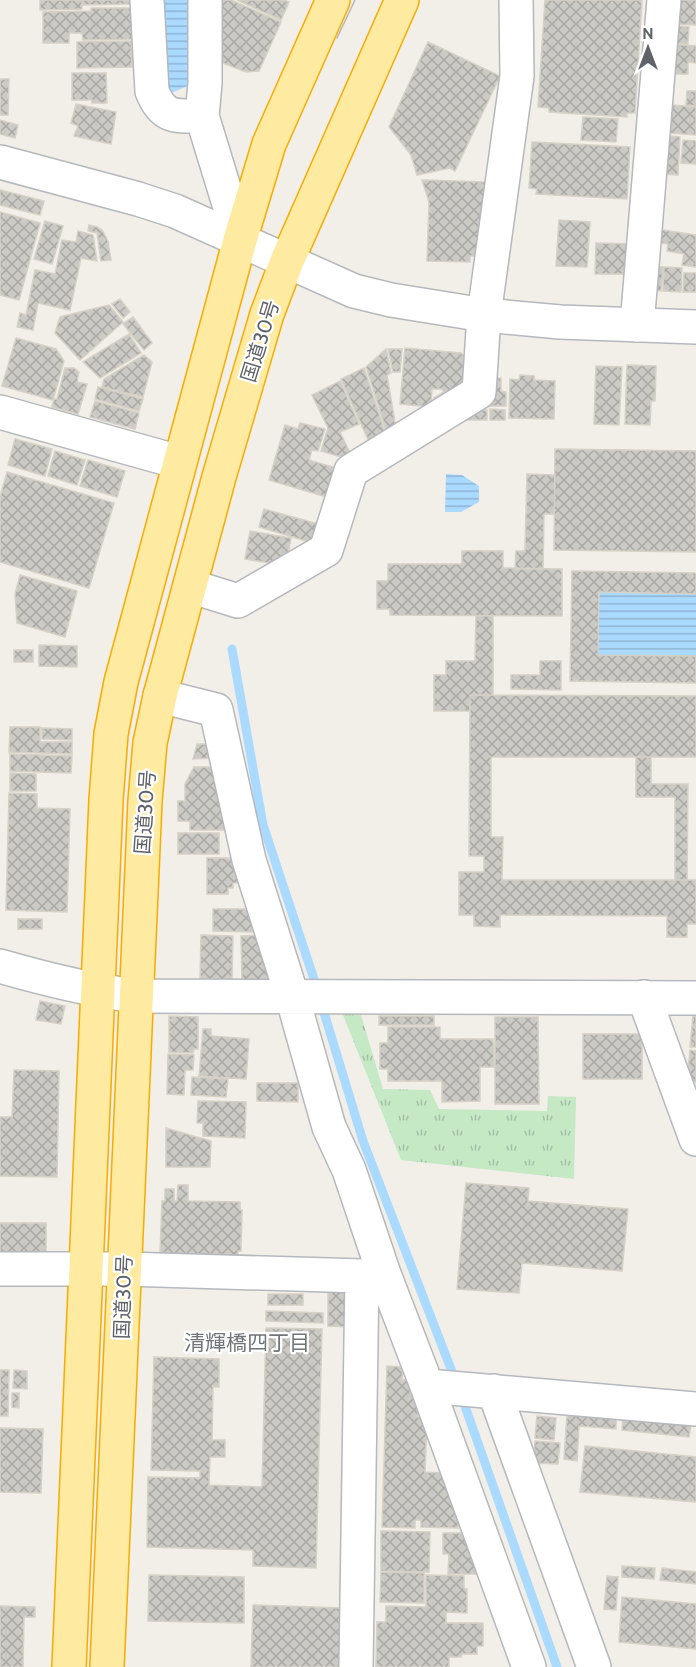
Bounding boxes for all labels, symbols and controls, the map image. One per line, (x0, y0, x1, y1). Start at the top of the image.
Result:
north arrow (618, 18, 678, 78)
text: N (642, 24, 654, 43)
street label: 国道30号 (236, 297, 284, 385)
street label: 国道30号 (130, 769, 160, 855)
street label: 国道30号 (110, 1254, 136, 1340)
district label: 清輝橋四丁目 (184, 1330, 310, 1355)

